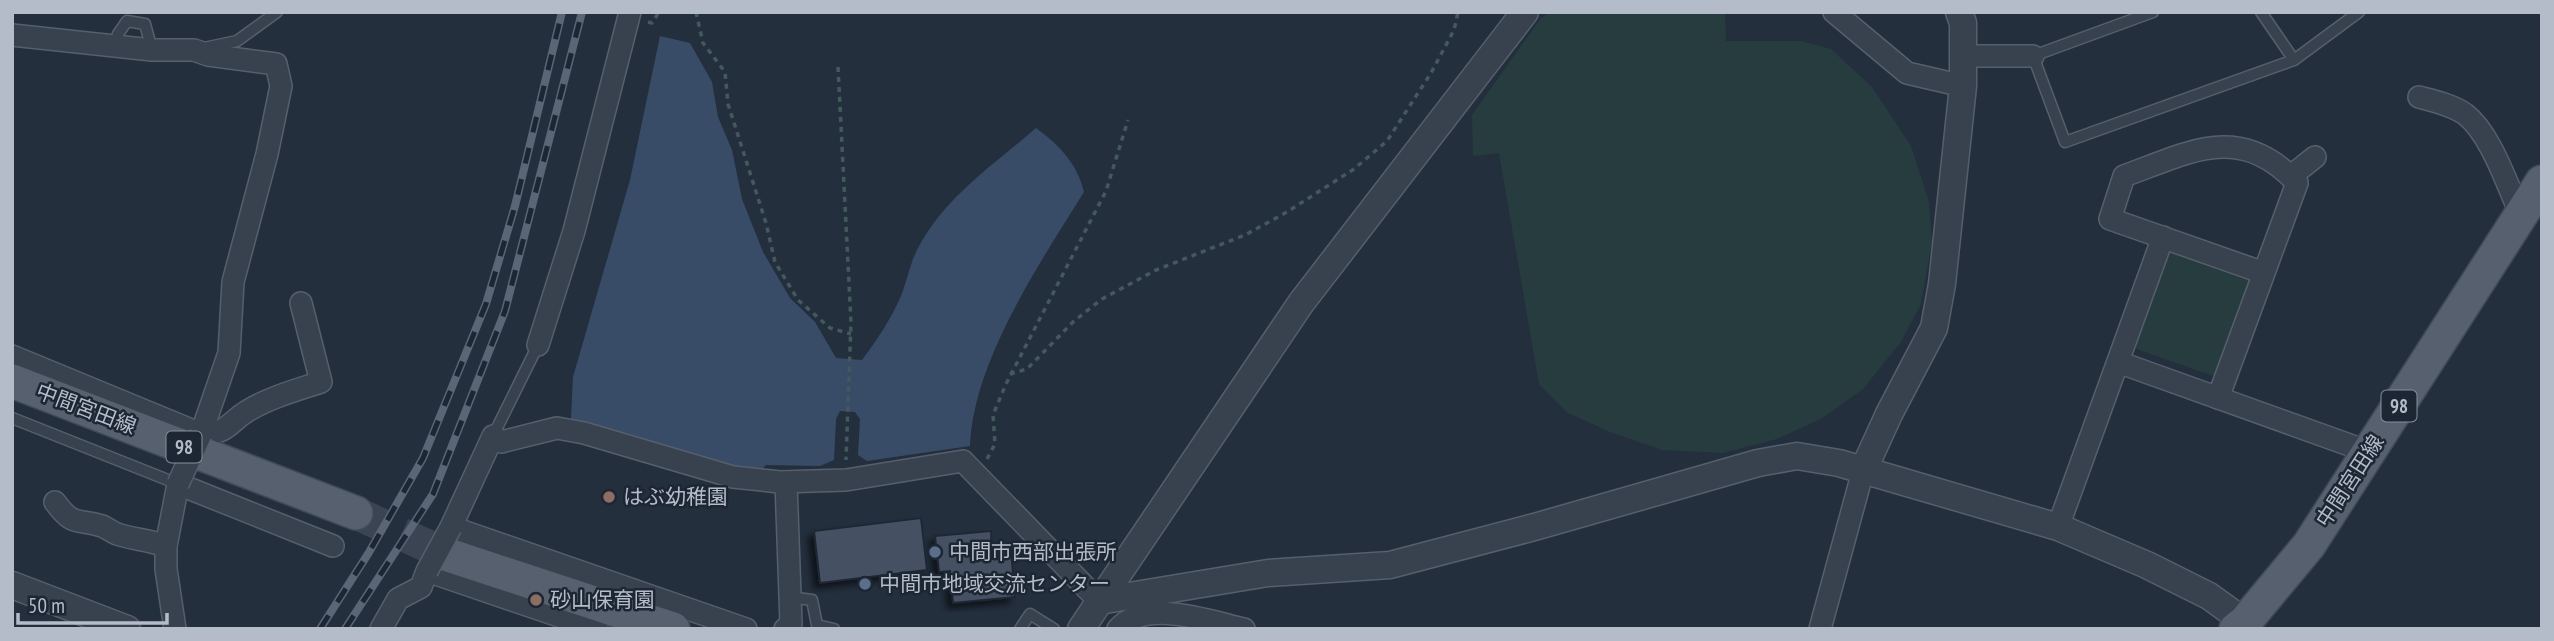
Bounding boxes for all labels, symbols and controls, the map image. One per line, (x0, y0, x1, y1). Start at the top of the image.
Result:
street label: 中間宮田線 (32, 377, 140, 440)
road number: 98 (2382, 390, 2416, 422)
street label: 中間宮田線 (2310, 429, 2389, 532)
road number: 98 (166, 432, 202, 462)
place label: はぶ幼稚園 (623, 483, 728, 510)
marker: はぶ幼稚園 (601, 489, 617, 505)
place label: 中間市西部出張所 (949, 538, 1117, 565)
marker: 中間市西部出張所 (927, 544, 943, 560)
place label: 中間市地域交流センター (879, 570, 1110, 597)
marker: 中間市地域交流センター (857, 576, 873, 592)
scale bar (18, 582, 166, 626)
place label: 砂山保育園 (550, 586, 655, 613)
text: 50 m (28, 592, 65, 619)
marker: 砂山保育園 (528, 592, 544, 608)

